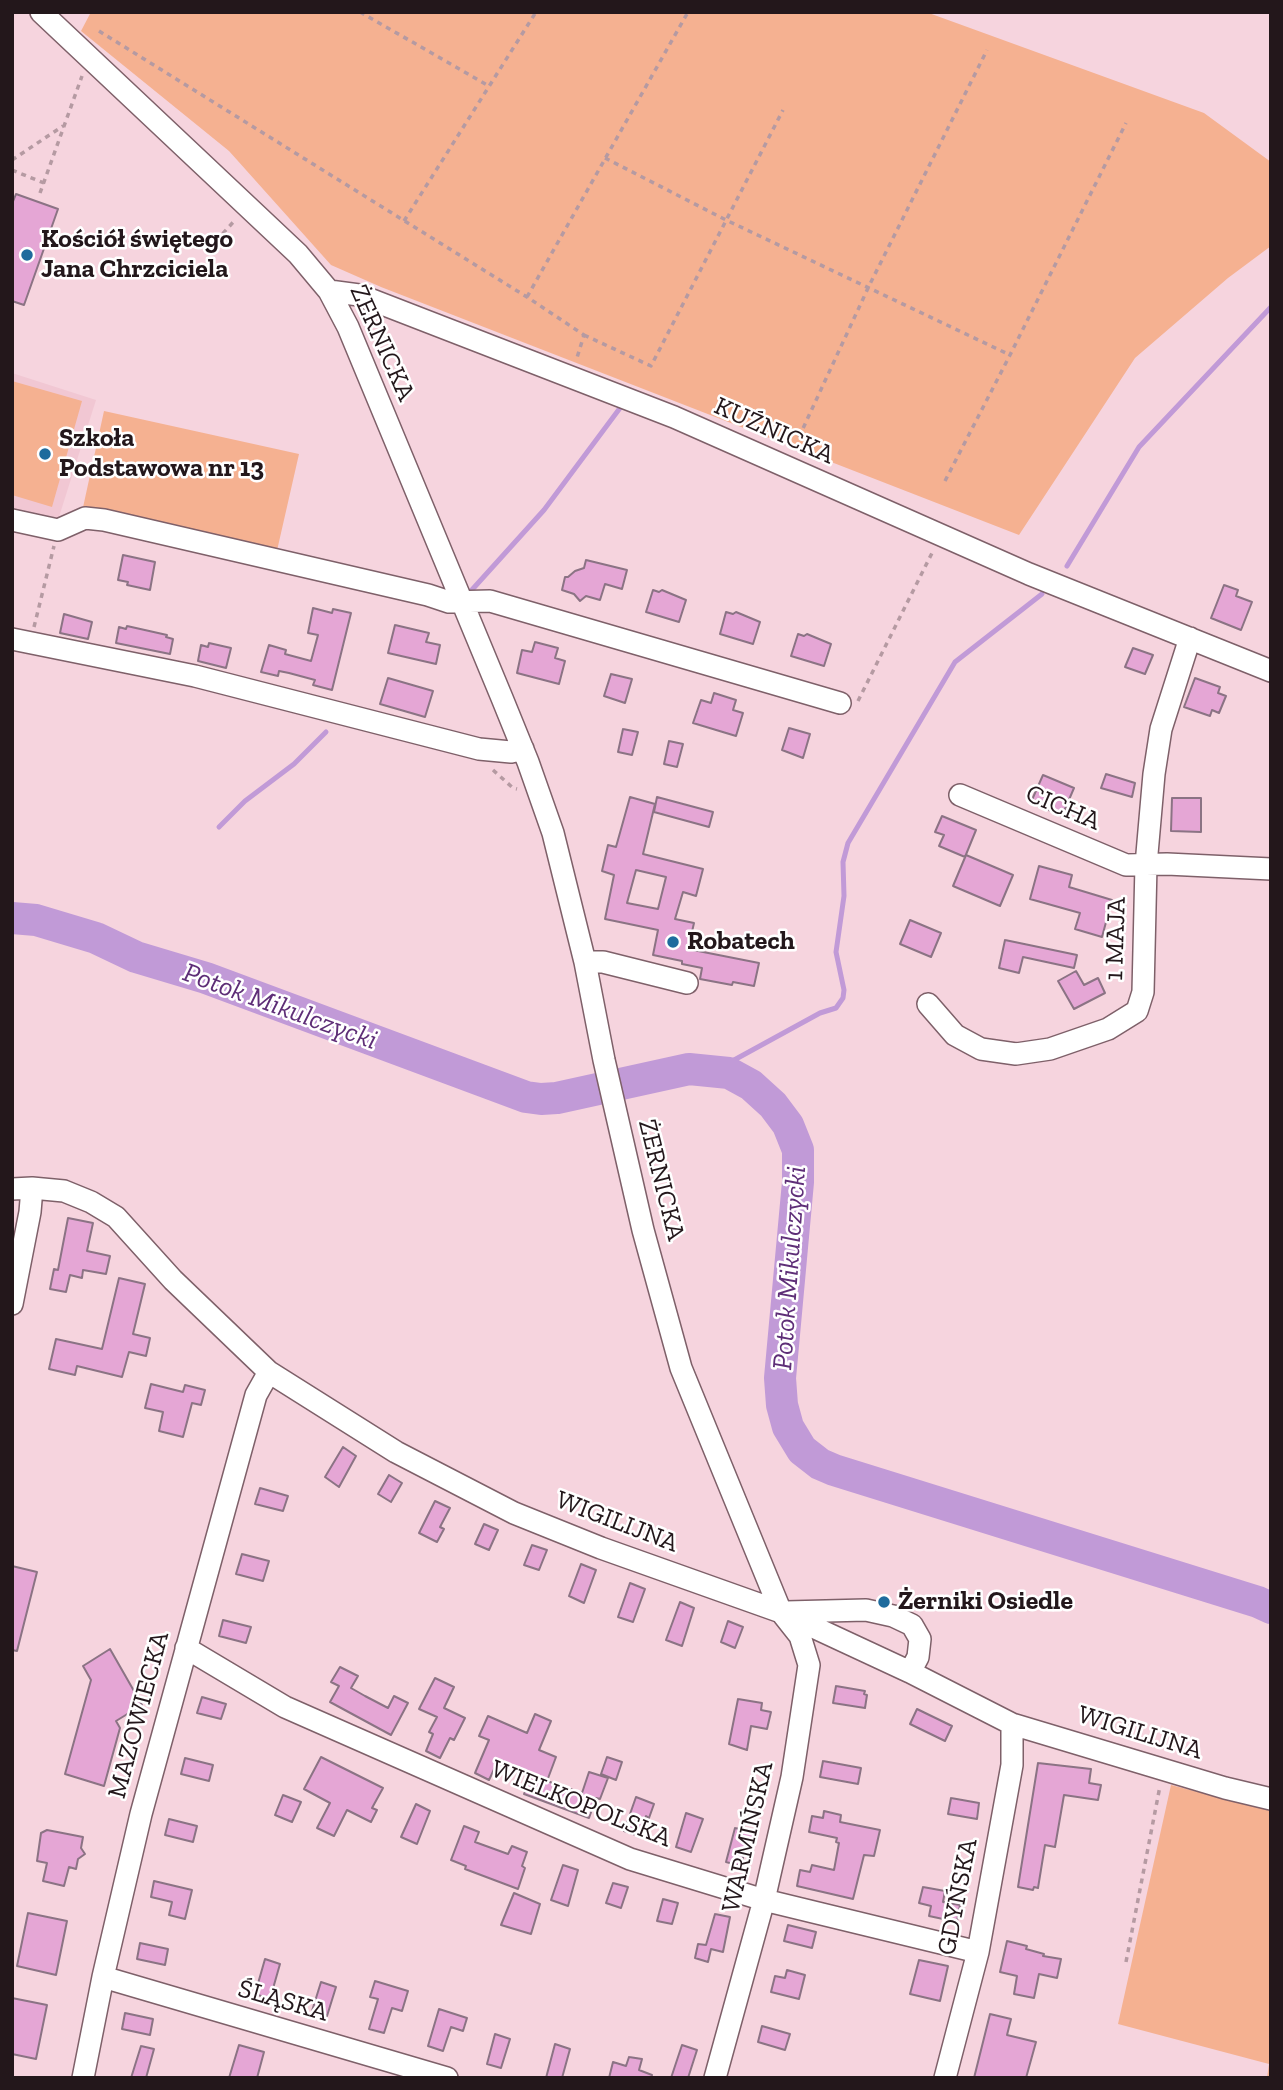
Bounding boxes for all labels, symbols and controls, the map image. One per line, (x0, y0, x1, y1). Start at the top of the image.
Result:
place label: Kościół świętego Jana Chrzciciela (41, 224, 233, 286)
marker: Kościół świętego Jana Chrzciciela (19, 247, 35, 263)
street label: ŻERNICKA (343, 280, 421, 406)
street label: KUŹNICKA (709, 391, 839, 471)
place label: Szkoła Podstawowa nr 13 (59, 423, 264, 485)
marker: Szkoła Podstawowa nr 13 (37, 446, 53, 462)
street label: CICHA (1021, 778, 1105, 838)
street label: 1 MAJA (1099, 897, 1133, 981)
place label: Robatech (687, 926, 795, 958)
marker: Robatech (665, 934, 681, 950)
water label: Potok Mikulczycki (178, 956, 382, 1058)
street label: ŻERNICKA (631, 1116, 691, 1244)
water label: Potok Mikulczycki (766, 1165, 814, 1371)
street label: WIGILIJNA (551, 1484, 683, 1560)
place label: Żerniki Osiedle (898, 1586, 1073, 1618)
marker: Żerniki Osiedle (876, 1594, 892, 1610)
street label: MAZOWIECKA (102, 1628, 176, 1802)
street label: WIGILIJNA (1074, 1699, 1206, 1767)
street label: WIELKOPOLSKA (486, 1754, 676, 1854)
street label: WARMIŃSKA (716, 1759, 780, 1915)
street label: GDYŃSKA (931, 1836, 985, 1958)
street label: ŚLĄSKA (234, 1973, 332, 2029)

